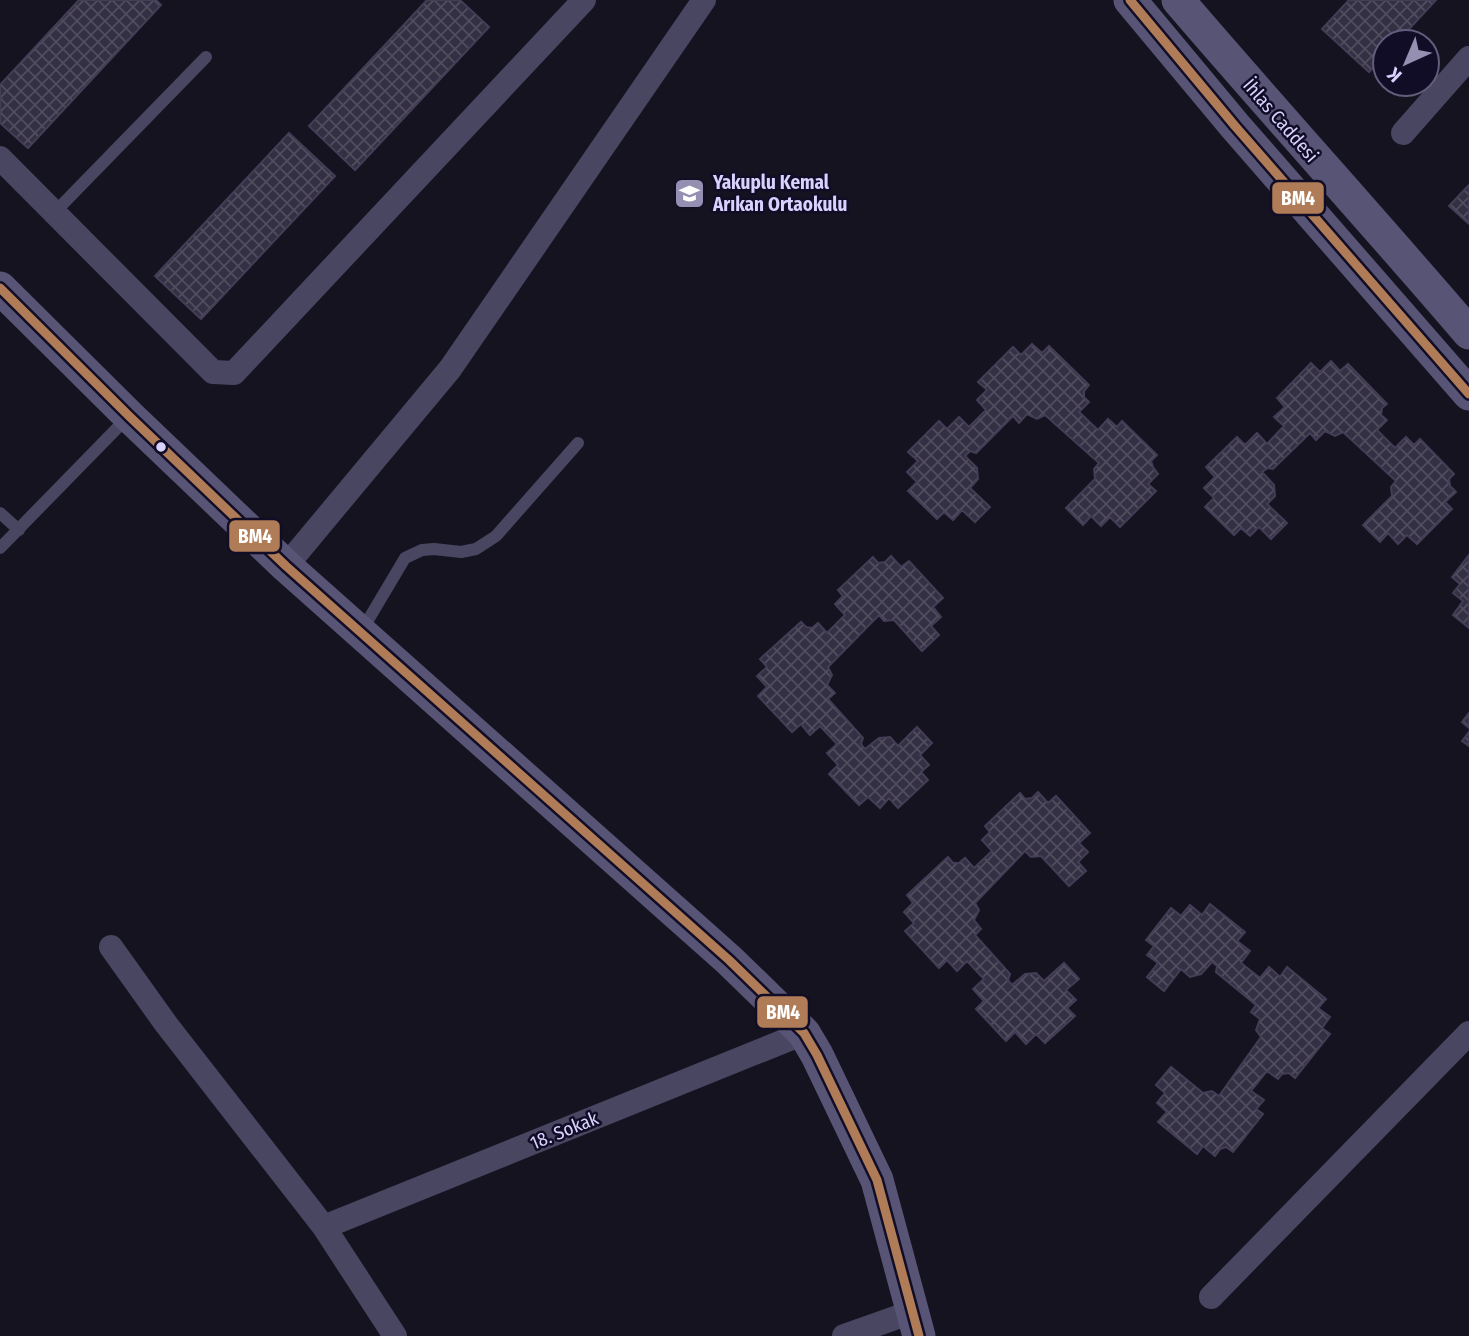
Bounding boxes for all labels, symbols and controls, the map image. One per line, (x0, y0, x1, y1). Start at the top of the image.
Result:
north arrow (1371, 28, 1441, 98)
text: K (1382, 62, 1406, 87)
street label: İhlas Caddesi (1238, 74, 1323, 167)
place label: Yakuplu Kemal Arıkan Ortaokulu (712, 171, 847, 216)
school or university icon: Yakuplu Kemal Arıkan Ortaokulu (673, 176, 707, 210)
line badge: BM4 (1271, 181, 1325, 215)
text: BM4 (1281, 187, 1315, 210)
unlabelled marker (154, 440, 168, 454)
line badge: BM4 (228, 519, 281, 553)
text: BM4 (238, 525, 272, 548)
line badge: BM4 (756, 995, 809, 1029)
text: BM4 (766, 1001, 800, 1024)
street label: 18. Sokak (527, 1106, 602, 1155)

